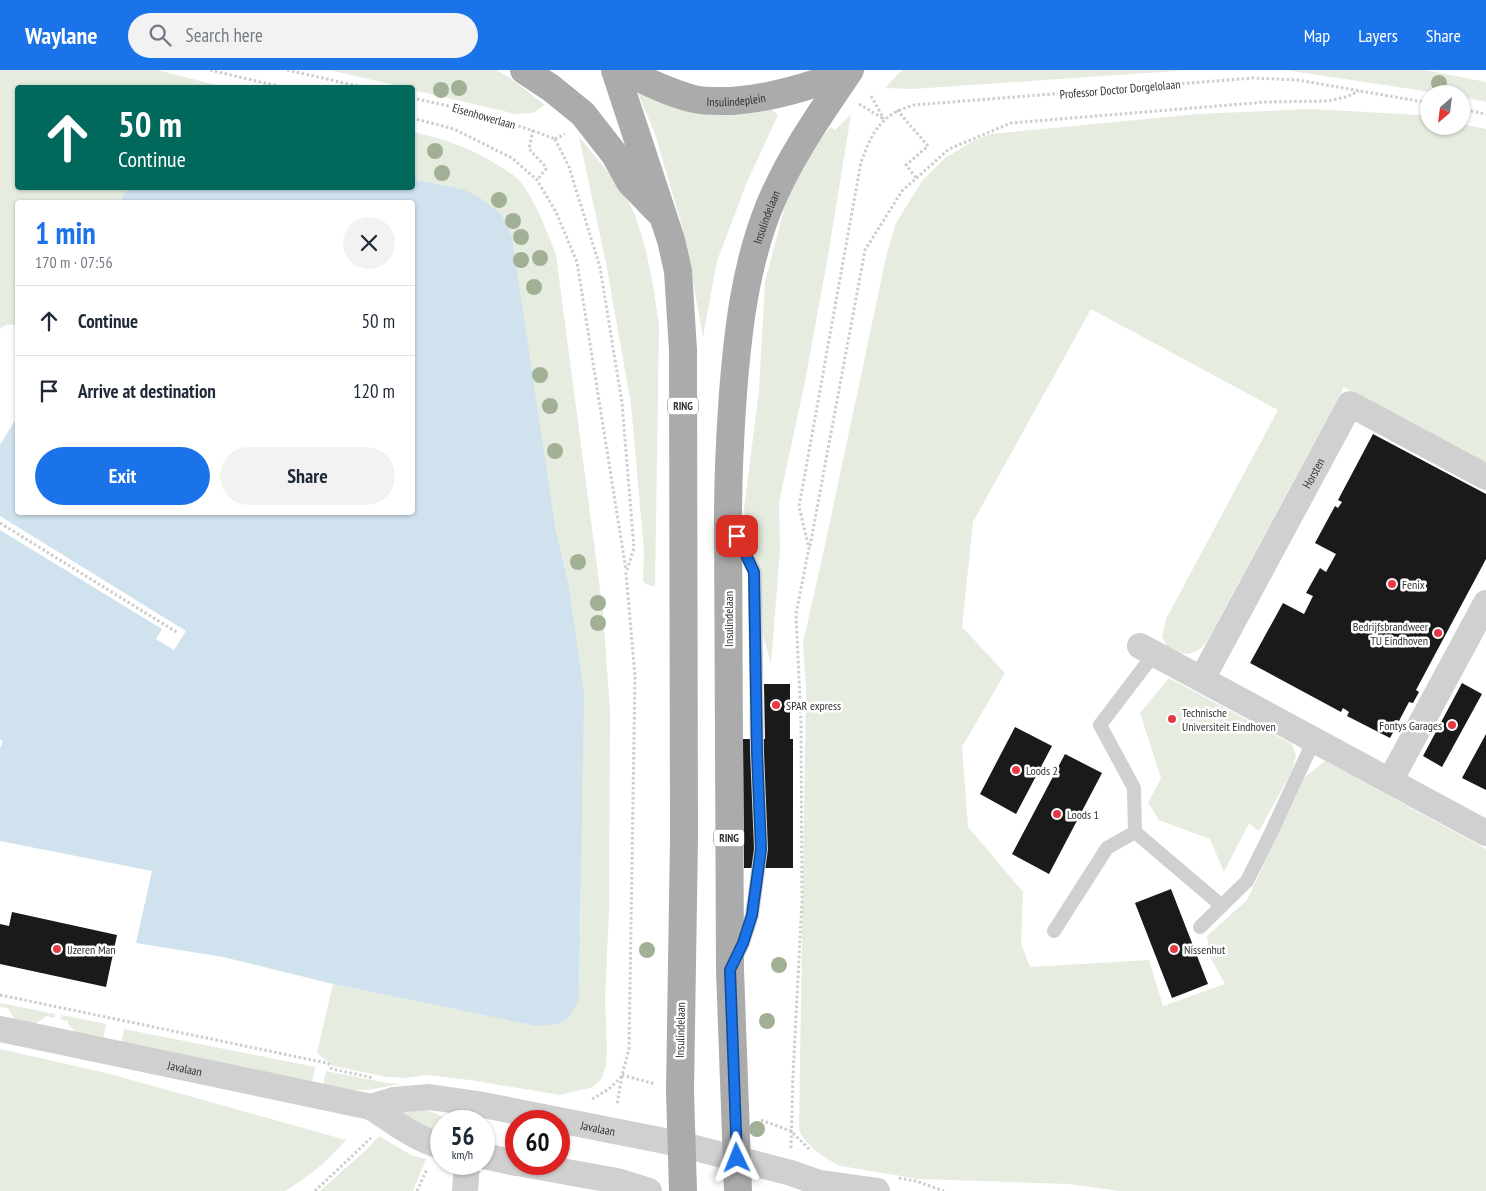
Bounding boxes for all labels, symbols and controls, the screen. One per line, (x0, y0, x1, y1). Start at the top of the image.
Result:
search box (128, 13, 478, 58)
text: Waylane (25, 20, 98, 51)
icon: search (146, 21, 174, 49)
text: Search here (186, 23, 263, 47)
text: Map (1304, 24, 1330, 47)
text: Layers (1358, 24, 1398, 47)
text: Share (1426, 24, 1461, 47)
street label: Professor Doctor Dorgelolaan (1059, 76, 1181, 102)
north arrow (1420, 85, 1470, 135)
map controls (1420, 85, 1470, 135)
street label: Insulindeplein (706, 89, 767, 109)
street label: Eisenhowerlaan (451, 100, 517, 132)
text: 50 m (118, 101, 182, 147)
icon: ahead (35, 105, 100, 170)
text: Continue (118, 145, 186, 173)
street label: Insulindelaan (749, 188, 783, 245)
text: 1 min (35, 213, 96, 252)
button: close (343, 217, 395, 269)
text: 170 m · 07:56 (35, 252, 113, 272)
icon: ahead (35, 307, 63, 335)
text: Continue (78, 309, 138, 333)
text: 50 m (362, 309, 395, 333)
icon: arrive (35, 377, 63, 405)
text: Arrive at destination (78, 379, 216, 403)
text: 120 m (353, 379, 395, 403)
road number: RING (668, 398, 698, 414)
button: Exit (35, 447, 210, 505)
button: Share (220, 447, 395, 505)
street label: Horsten (1299, 455, 1327, 491)
pin (716, 515, 758, 557)
icon: arrive (723, 522, 751, 550)
place label: Fenix (1402, 577, 1425, 592)
marker: Fenix (1386, 578, 1398, 590)
street label: Insulindelaan (721, 591, 736, 647)
place label: Bedrijfsbrandweer TU Eindhoven (1353, 619, 1429, 648)
marker: Bedrijfsbrandweer TU Eindhoven (1432, 627, 1444, 639)
place label: SPAR express (786, 698, 841, 713)
marker: SPAR express (770, 699, 782, 711)
place label: Technische Universiteit Eindhoven (1182, 705, 1276, 734)
marker: Technische Universiteit Eindhoven (1166, 713, 1178, 725)
place label: Fontys Garages (1379, 718, 1442, 733)
marker: Fontys Garages (1446, 719, 1458, 731)
place label: Loods 2 (1026, 763, 1058, 778)
marker: Loods 2 (1010, 764, 1022, 776)
place label: Loods 1 (1067, 807, 1099, 822)
marker: Loods 1 (1051, 808, 1063, 820)
road number: RING (714, 830, 744, 846)
place label: IJzeren Man (67, 942, 116, 957)
place label: Nissenhut (1184, 942, 1226, 957)
marker: IJzeren Man (51, 943, 63, 955)
marker: Nissenhut (1168, 943, 1180, 955)
street label: Insulindelaan (672, 1002, 688, 1058)
street label: Javalaan (165, 1057, 204, 1079)
speed limit sign: 60 (505, 1110, 570, 1175)
street label: Javalaan (578, 1117, 617, 1139)
text: 56 (451, 1120, 474, 1152)
position arrow (710, 1131, 762, 1183)
text: km/h (452, 1147, 473, 1162)

